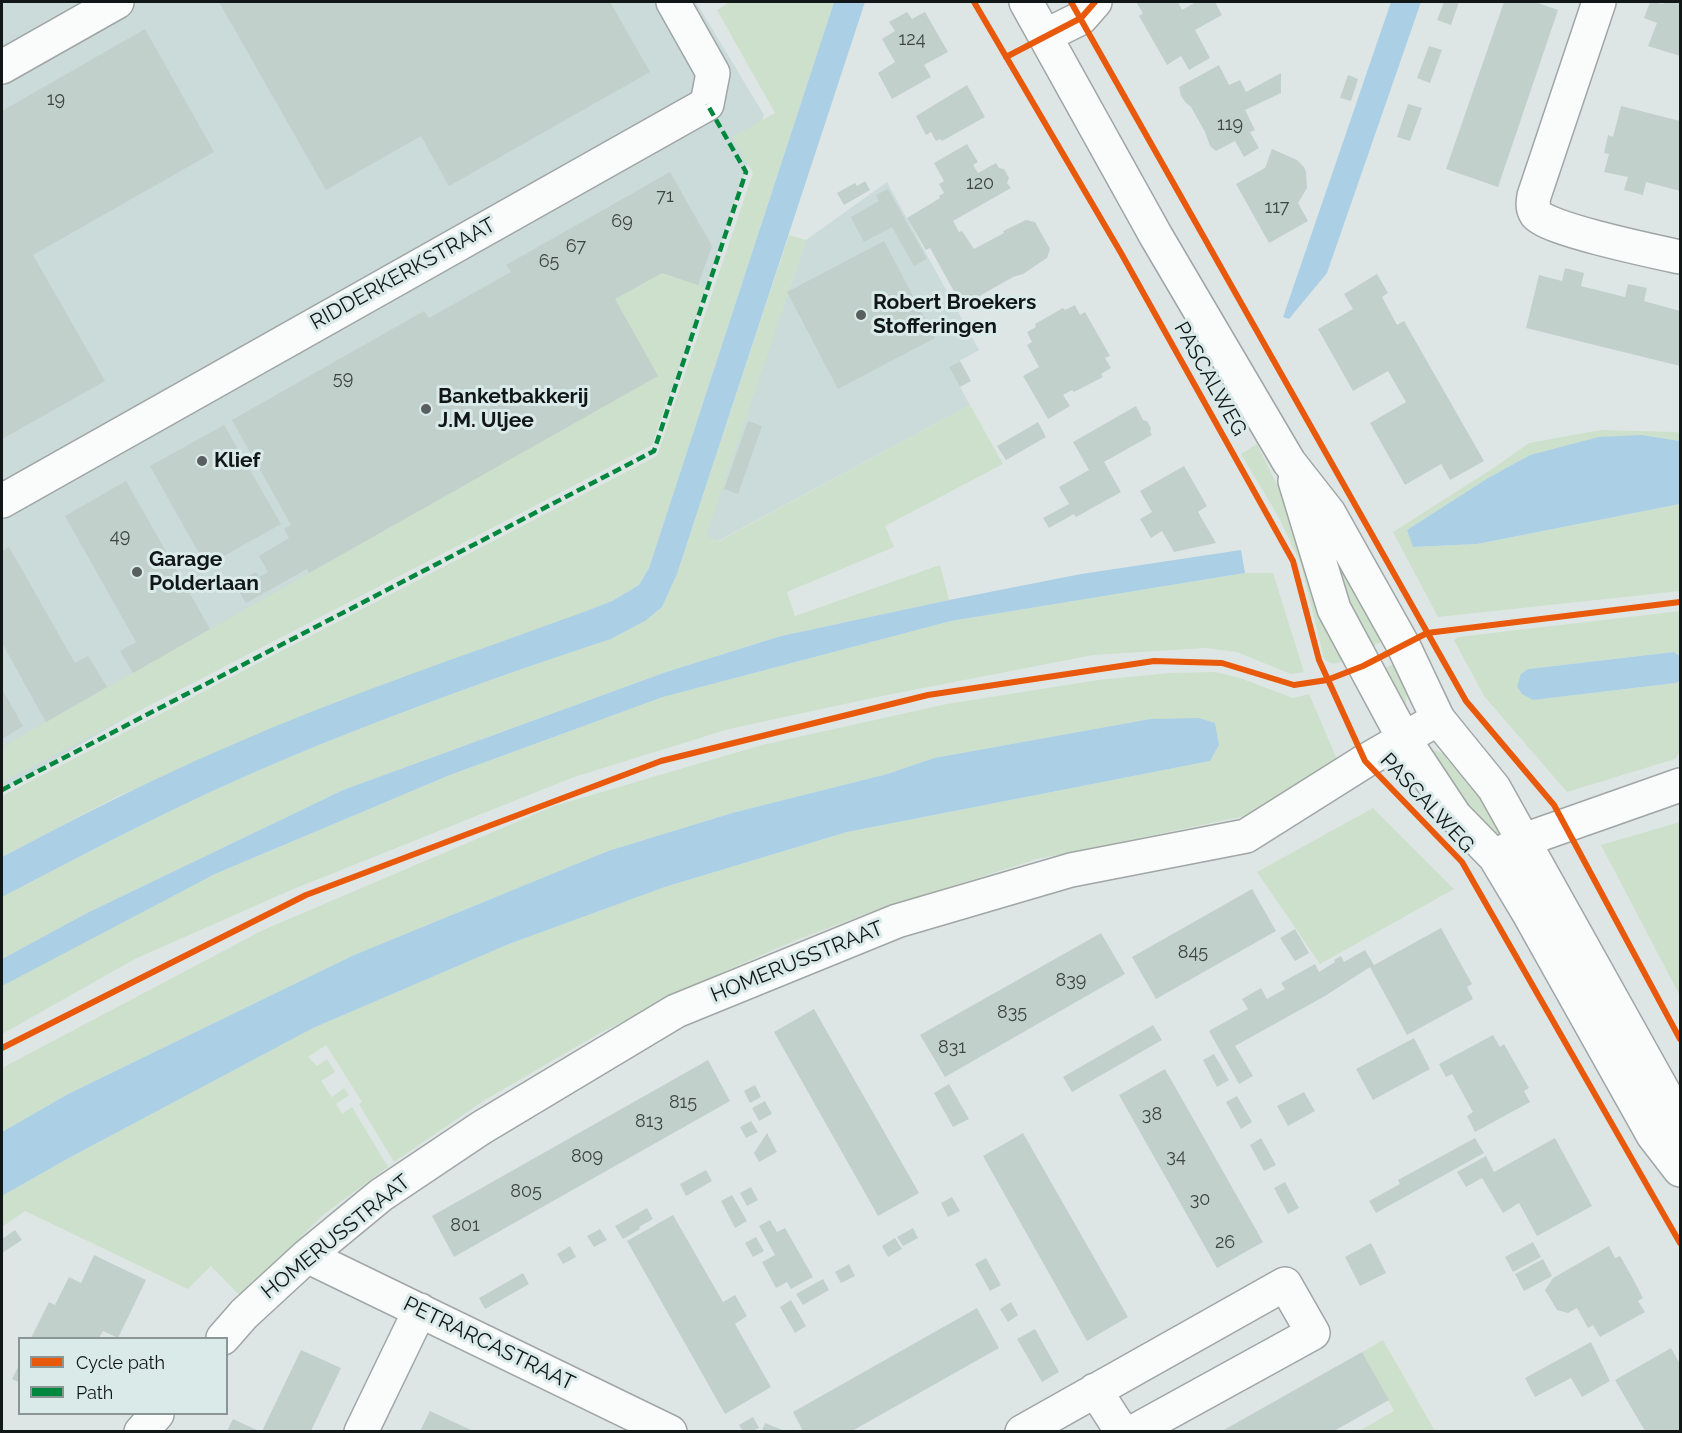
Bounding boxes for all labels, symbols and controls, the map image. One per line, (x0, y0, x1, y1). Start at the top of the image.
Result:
house number: 124 (899, 29, 925, 51)
house number: 19 (47, 89, 65, 111)
house number: 119 (1217, 114, 1243, 136)
house number: 120 (966, 173, 994, 195)
house number: 71 (656, 186, 674, 208)
house number: 117 (1265, 197, 1289, 219)
house number: 69 (611, 211, 633, 233)
street label: RIDDERKERKSTRAAT (306, 213, 500, 335)
house number: 67 (566, 236, 586, 258)
house number: 65 (539, 251, 559, 273)
place label: Robert Broekers Stofferingen (873, 290, 1036, 340)
marker: Robert Broekers Stofferingen (854, 308, 868, 322)
street label: PASCALWEG (1168, 317, 1252, 441)
house number: 59 (333, 368, 353, 390)
place label: Banketbakkerij J.M. Uljee (438, 384, 588, 434)
marker: Banketbakkerij J.M. Uljee (419, 402, 433, 416)
place label: Klief (214, 448, 260, 474)
marker: Klief (195, 454, 209, 468)
house number: 49 (110, 526, 130, 548)
place label: Garage Polderlaan (149, 547, 259, 597)
marker: Garage Polderlaan (130, 565, 144, 579)
street label: PASCALWEG (1375, 748, 1479, 858)
street label: HOMERUSSTRAAT (707, 916, 887, 1008)
house number: 845 (1178, 942, 1208, 964)
house number: 839 (1056, 970, 1086, 992)
house number: 835 (997, 1002, 1027, 1024)
house number: 831 (938, 1037, 966, 1059)
house number: 815 (669, 1092, 697, 1114)
house number: 38 (1142, 1104, 1162, 1126)
house number: 813 (635, 1111, 663, 1133)
house number: 809 (571, 1146, 603, 1168)
house number: 34 (1166, 1146, 1186, 1168)
street label: HOMERUSSTRAAT (257, 1169, 415, 1305)
house number: 805 (510, 1181, 542, 1203)
house number: 30 (1190, 1189, 1210, 1211)
house number: 801 (450, 1215, 480, 1237)
house number: 26 (1215, 1232, 1235, 1254)
street label: PETRARCASTRAAT (399, 1292, 579, 1396)
legend (18, 1337, 228, 1415)
text: Cycle path (76, 1352, 165, 1373)
text: Path (76, 1382, 113, 1403)

